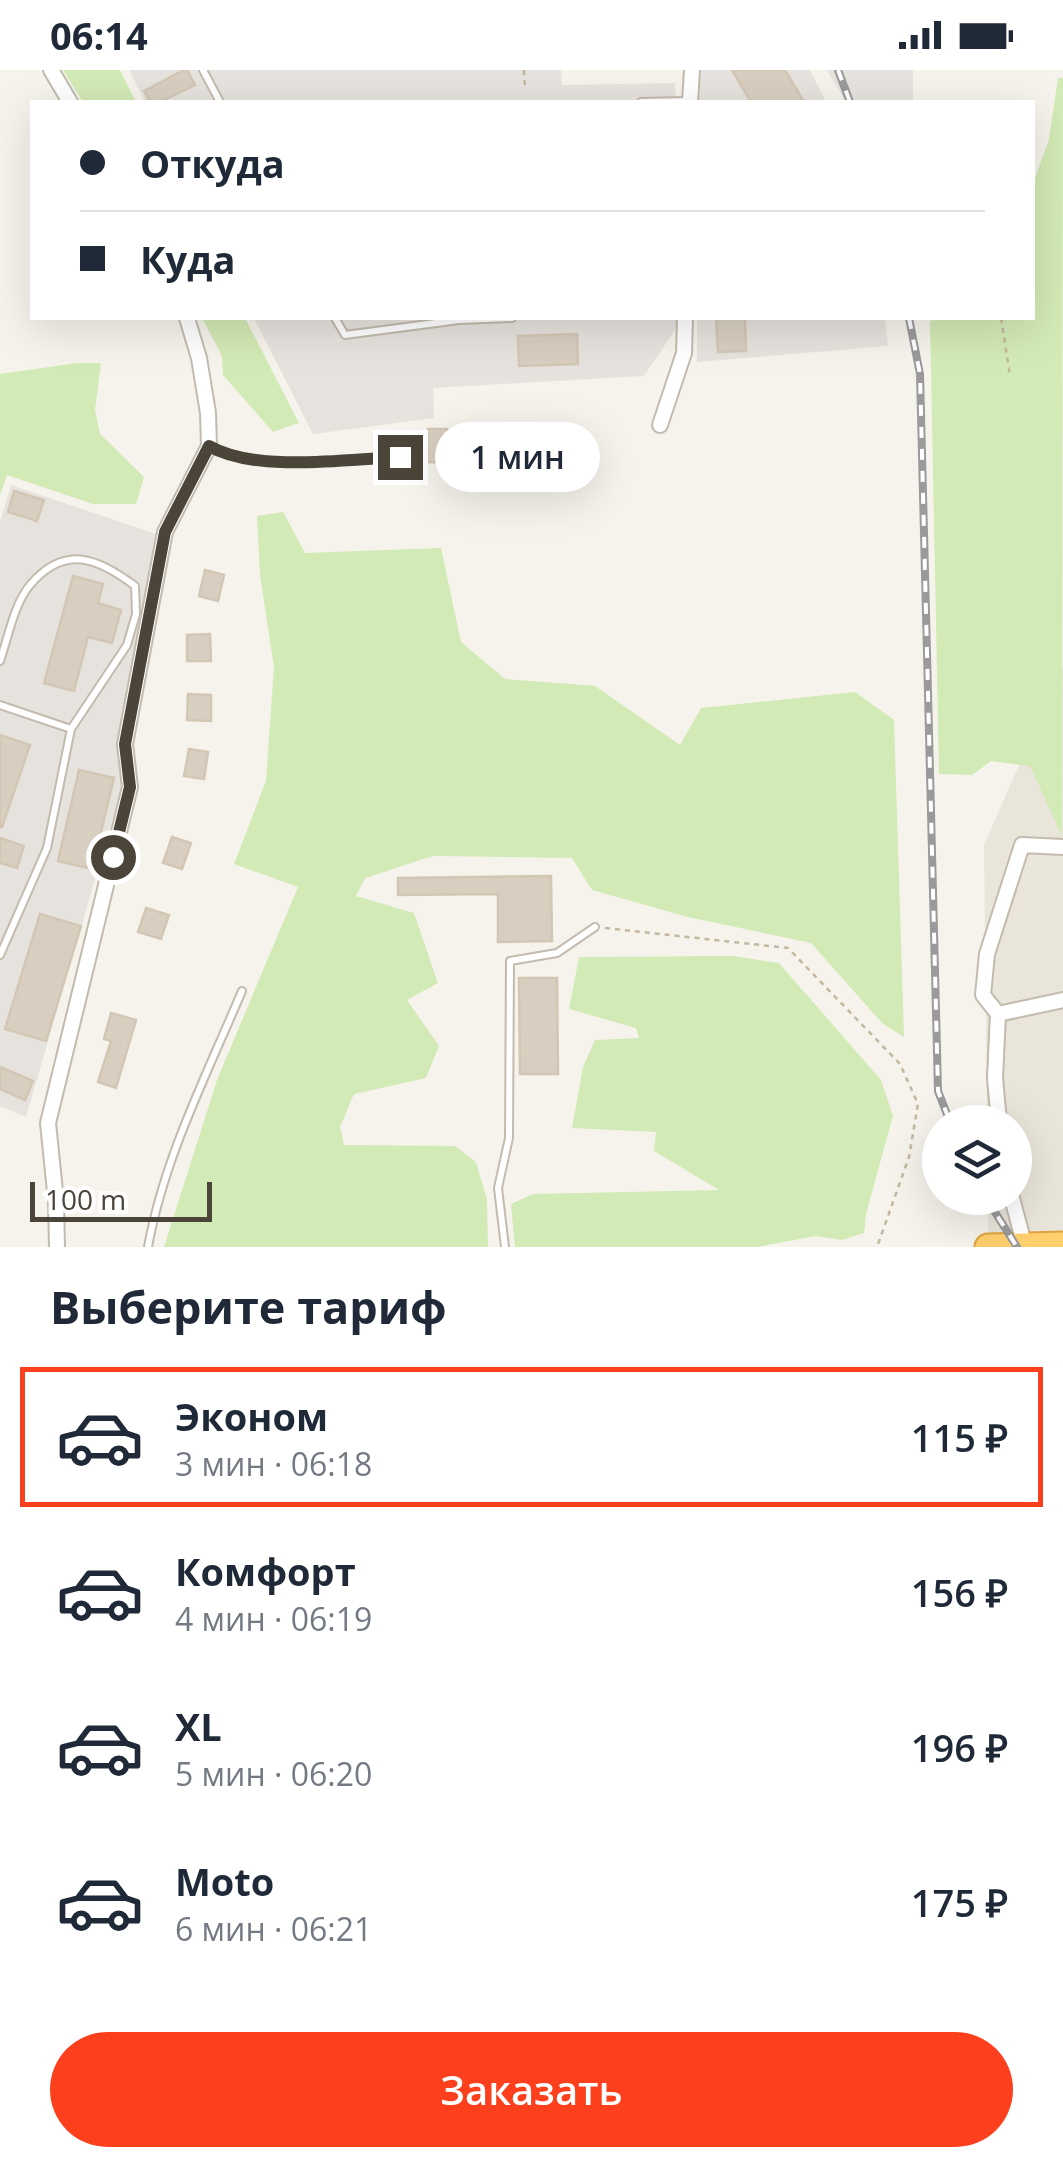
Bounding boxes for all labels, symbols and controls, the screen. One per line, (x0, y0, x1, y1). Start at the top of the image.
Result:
text: 06:14 (50, 9, 148, 61)
text: Откуда (140, 137, 285, 189)
text: Куда (140, 233, 235, 285)
callout: 1 мин (435, 422, 600, 492)
route end (378, 435, 423, 480)
text: 1 мин (470, 435, 565, 478)
route start (91, 835, 136, 880)
map controls (922, 1105, 1032, 1215)
button: layers (922, 1105, 1032, 1215)
scale bar (30, 1177, 212, 1222)
text: 100 m (45, 1180, 126, 1218)
text: Выберите тариф (50, 1276, 447, 1337)
text: Эконом (175, 1390, 328, 1442)
icon: car (55, 1392, 145, 1482)
text: 115 ₽ (911, 1411, 1008, 1463)
text: 3 мин · 06:18 (175, 1442, 372, 1485)
text: Комфорт (175, 1545, 356, 1597)
icon: car (55, 1547, 145, 1637)
text: 156 ₽ (911, 1566, 1008, 1618)
text: 4 мин · 06:19 (175, 1597, 372, 1640)
text: XL (175, 1700, 222, 1752)
icon: car (55, 1702, 145, 1792)
text: 196 ₽ (911, 1721, 1008, 1773)
text: 5 мин · 06:20 (175, 1752, 372, 1795)
text: Moto (175, 1855, 274, 1907)
icon: car (55, 1857, 145, 1947)
text: 175 ₽ (911, 1876, 1008, 1928)
text: 6 мин · 06:21 (175, 1907, 372, 1950)
button: Заказать (50, 2032, 1013, 2147)

